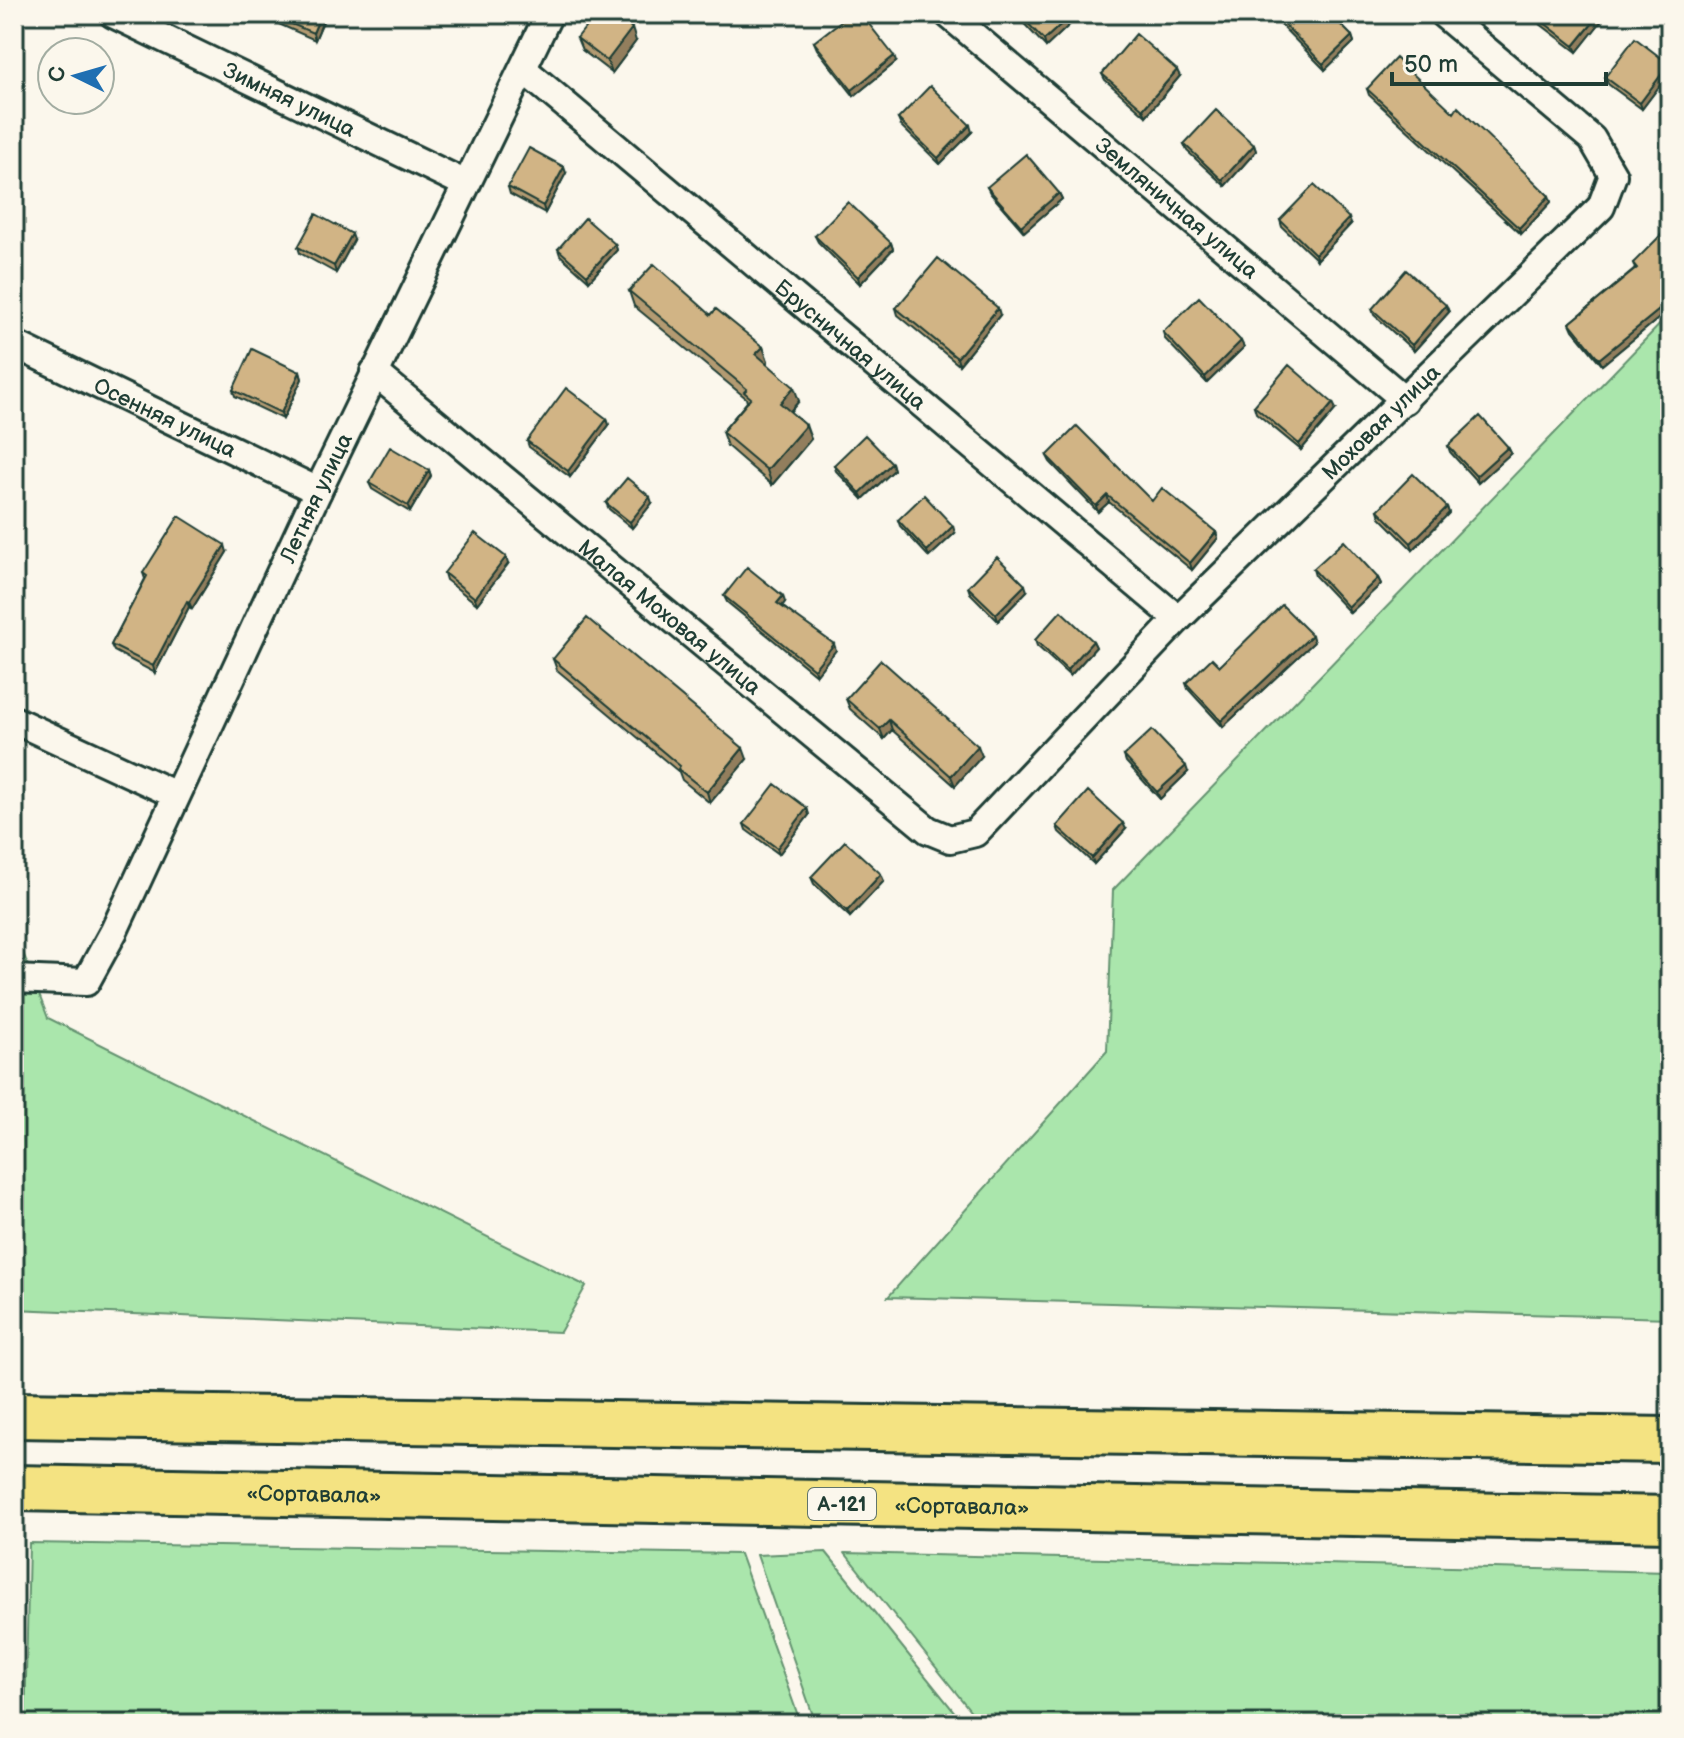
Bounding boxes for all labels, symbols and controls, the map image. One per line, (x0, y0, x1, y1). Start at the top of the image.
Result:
north arrow (36, 36, 116, 116)
scale bar (1392, 36, 1606, 86)
text: 50 m (1404, 50, 1458, 79)
street label: Зимняя улица (218, 57, 359, 144)
text: С (43, 66, 72, 83)
street label: Земляничная улица (1089, 132, 1263, 285)
street label: Брусничная улица (769, 274, 931, 417)
street label: Моховая улица (1317, 359, 1446, 486)
street label: Осенняя улица (89, 373, 240, 464)
street label: Летняя улица (274, 429, 359, 568)
street label: Малая Моховая улица (572, 534, 766, 701)
street label: «Сортавала» (246, 1480, 382, 1510)
road number: А-121 (808, 1488, 876, 1520)
street label: «Сортавала» (894, 1492, 1030, 1522)

